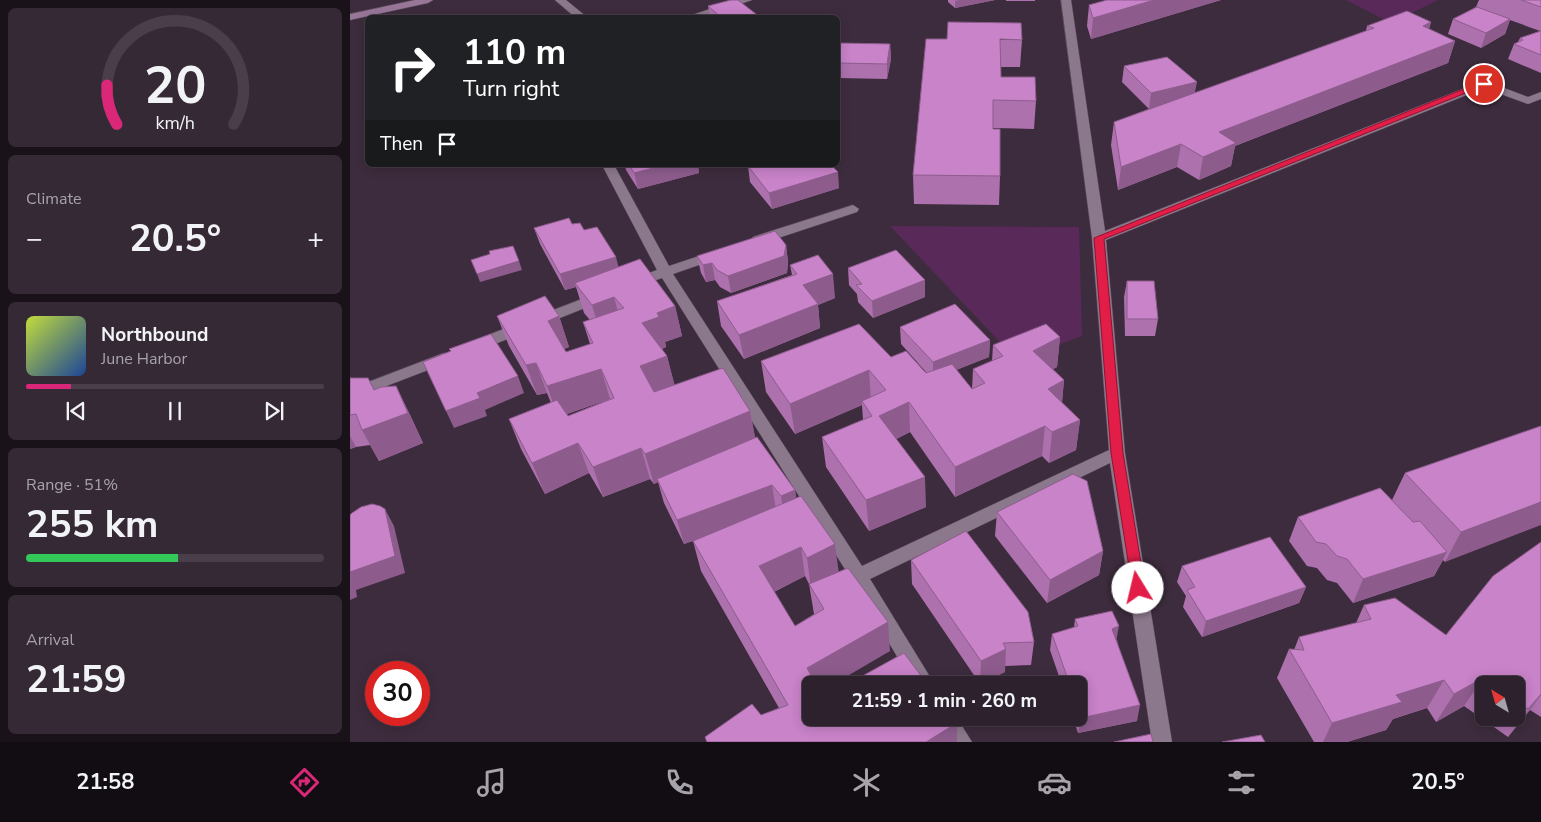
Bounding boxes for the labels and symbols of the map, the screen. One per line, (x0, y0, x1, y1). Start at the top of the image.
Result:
pin (1463, 63, 1505, 105)
position arrow (1111, 561, 1163, 613)
speed limit sign: 30 (365, 661, 430, 726)
north arrow (1475, 676, 1525, 726)

